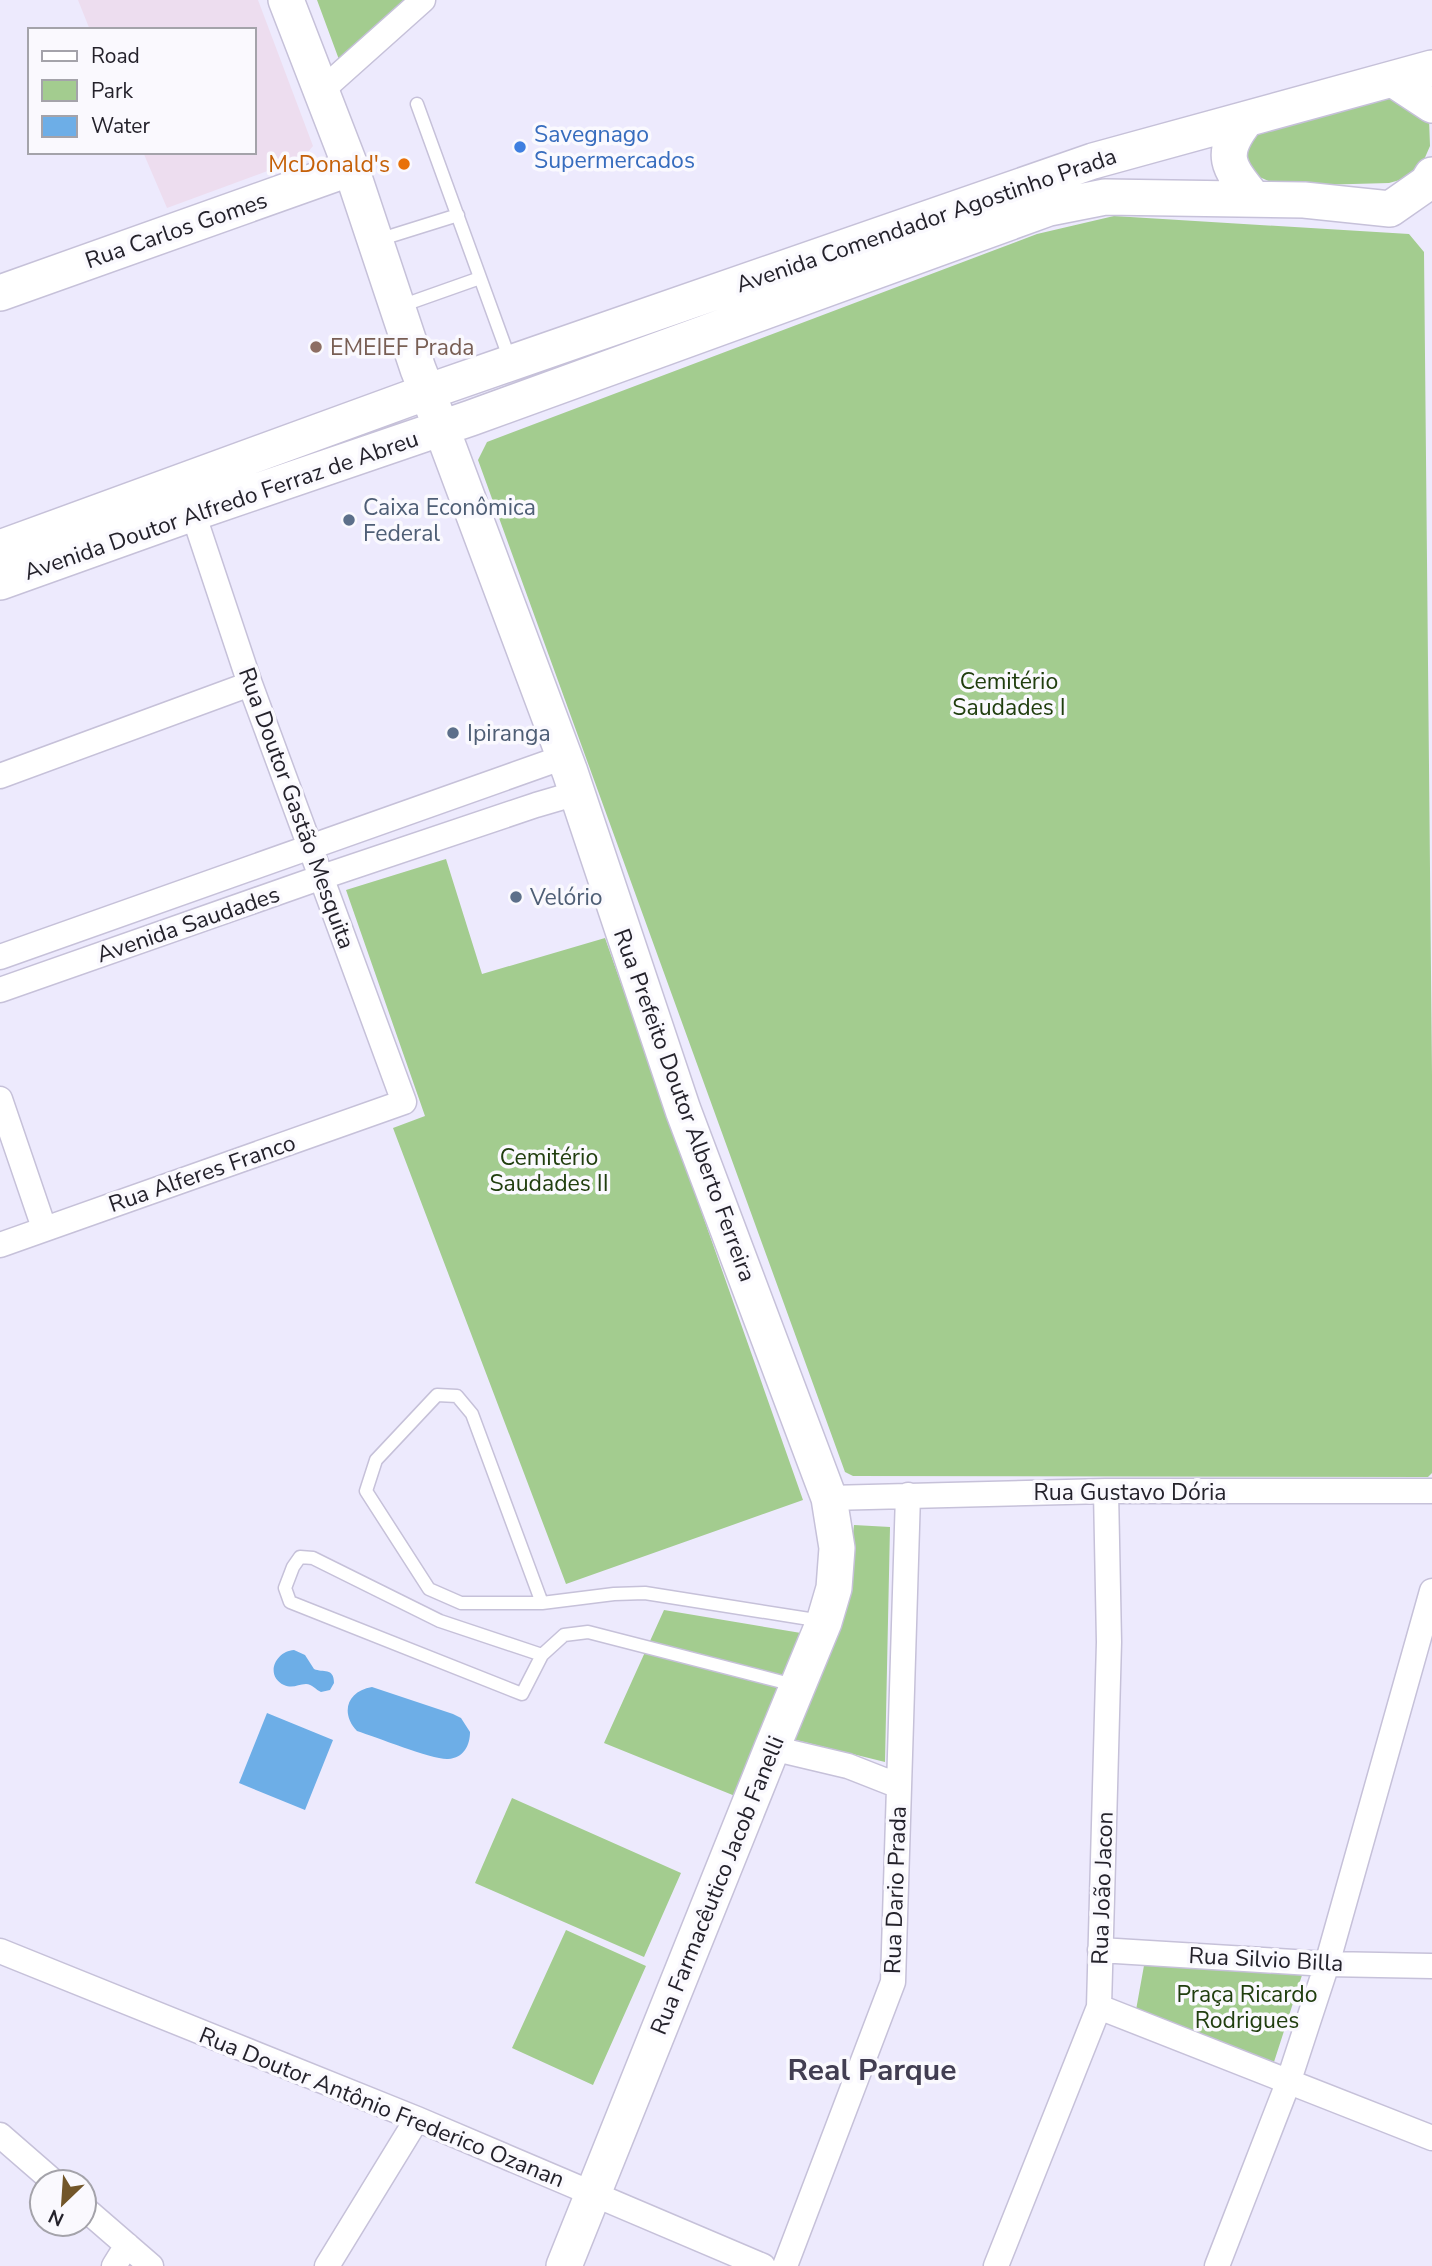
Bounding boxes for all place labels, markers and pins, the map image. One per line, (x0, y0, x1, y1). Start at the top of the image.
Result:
place label: Savegnago Supermercados (534, 119, 695, 176)
marker: Savegnago Supermercados (512, 139, 528, 155)
place label: McDonald's (268, 149, 390, 180)
marker: McDonald's (396, 156, 412, 172)
place label: EMEIEF Prada (330, 332, 475, 363)
marker: EMEIEF Prada (308, 339, 324, 355)
place label: Caixa Econômica Federal (363, 492, 536, 549)
marker: Caixa Econômica Federal (341, 512, 357, 528)
place label: Ipiranga (467, 718, 551, 749)
marker: Ipiranga (445, 725, 461, 741)
place label: Velório (529, 882, 603, 913)
marker: Velório (508, 889, 524, 905)

